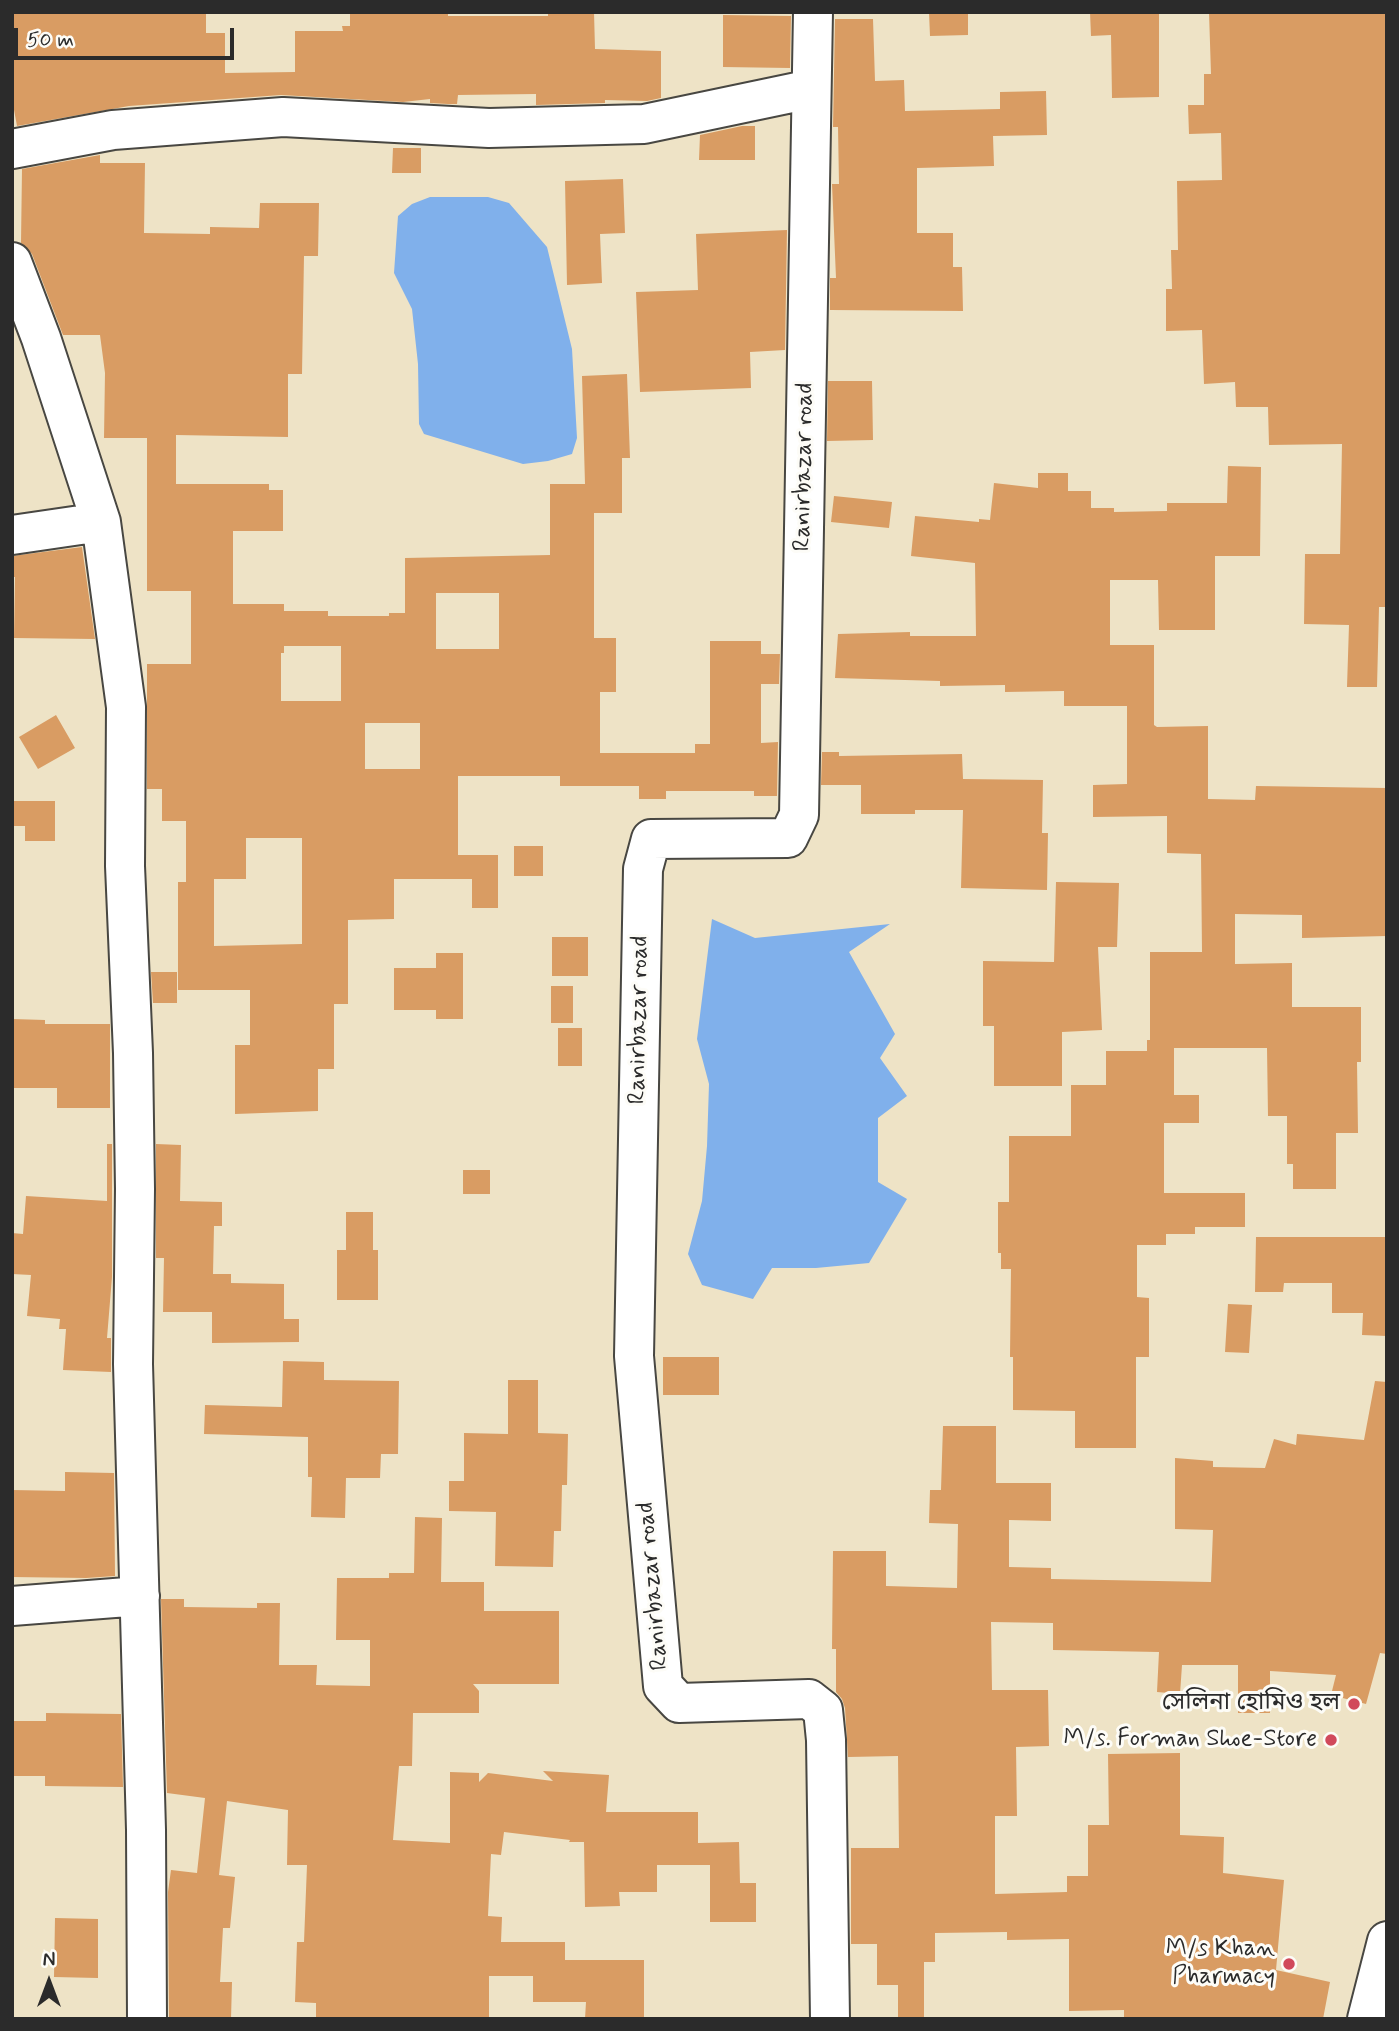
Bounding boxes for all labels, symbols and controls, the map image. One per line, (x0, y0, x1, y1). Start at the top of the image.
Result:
scale bar (18, 14, 238, 58)
text: 50 m (27, 26, 74, 54)
street label: Ranirbazar road (789, 382, 821, 552)
street label: Ranirbazar road (624, 935, 656, 1105)
street label: Ranirbazar road (632, 1501, 676, 1671)
place label: সেলিনা হোমিও হল (1162, 1690, 1340, 1718)
marker: সেলিনা হোমিও হল (1346, 1696, 1362, 1712)
place label: M/s. Forman Shoe-Store (1064, 1726, 1317, 1754)
marker: M/s. Forman Shoe-Store (1323, 1732, 1339, 1748)
place label: M/s Khan Pharmacy (1166, 1936, 1275, 1992)
north arrow (14, 1947, 84, 2017)
text: N (43, 1948, 55, 1973)
marker: M/s Khan Pharmacy (1281, 1956, 1297, 1972)

